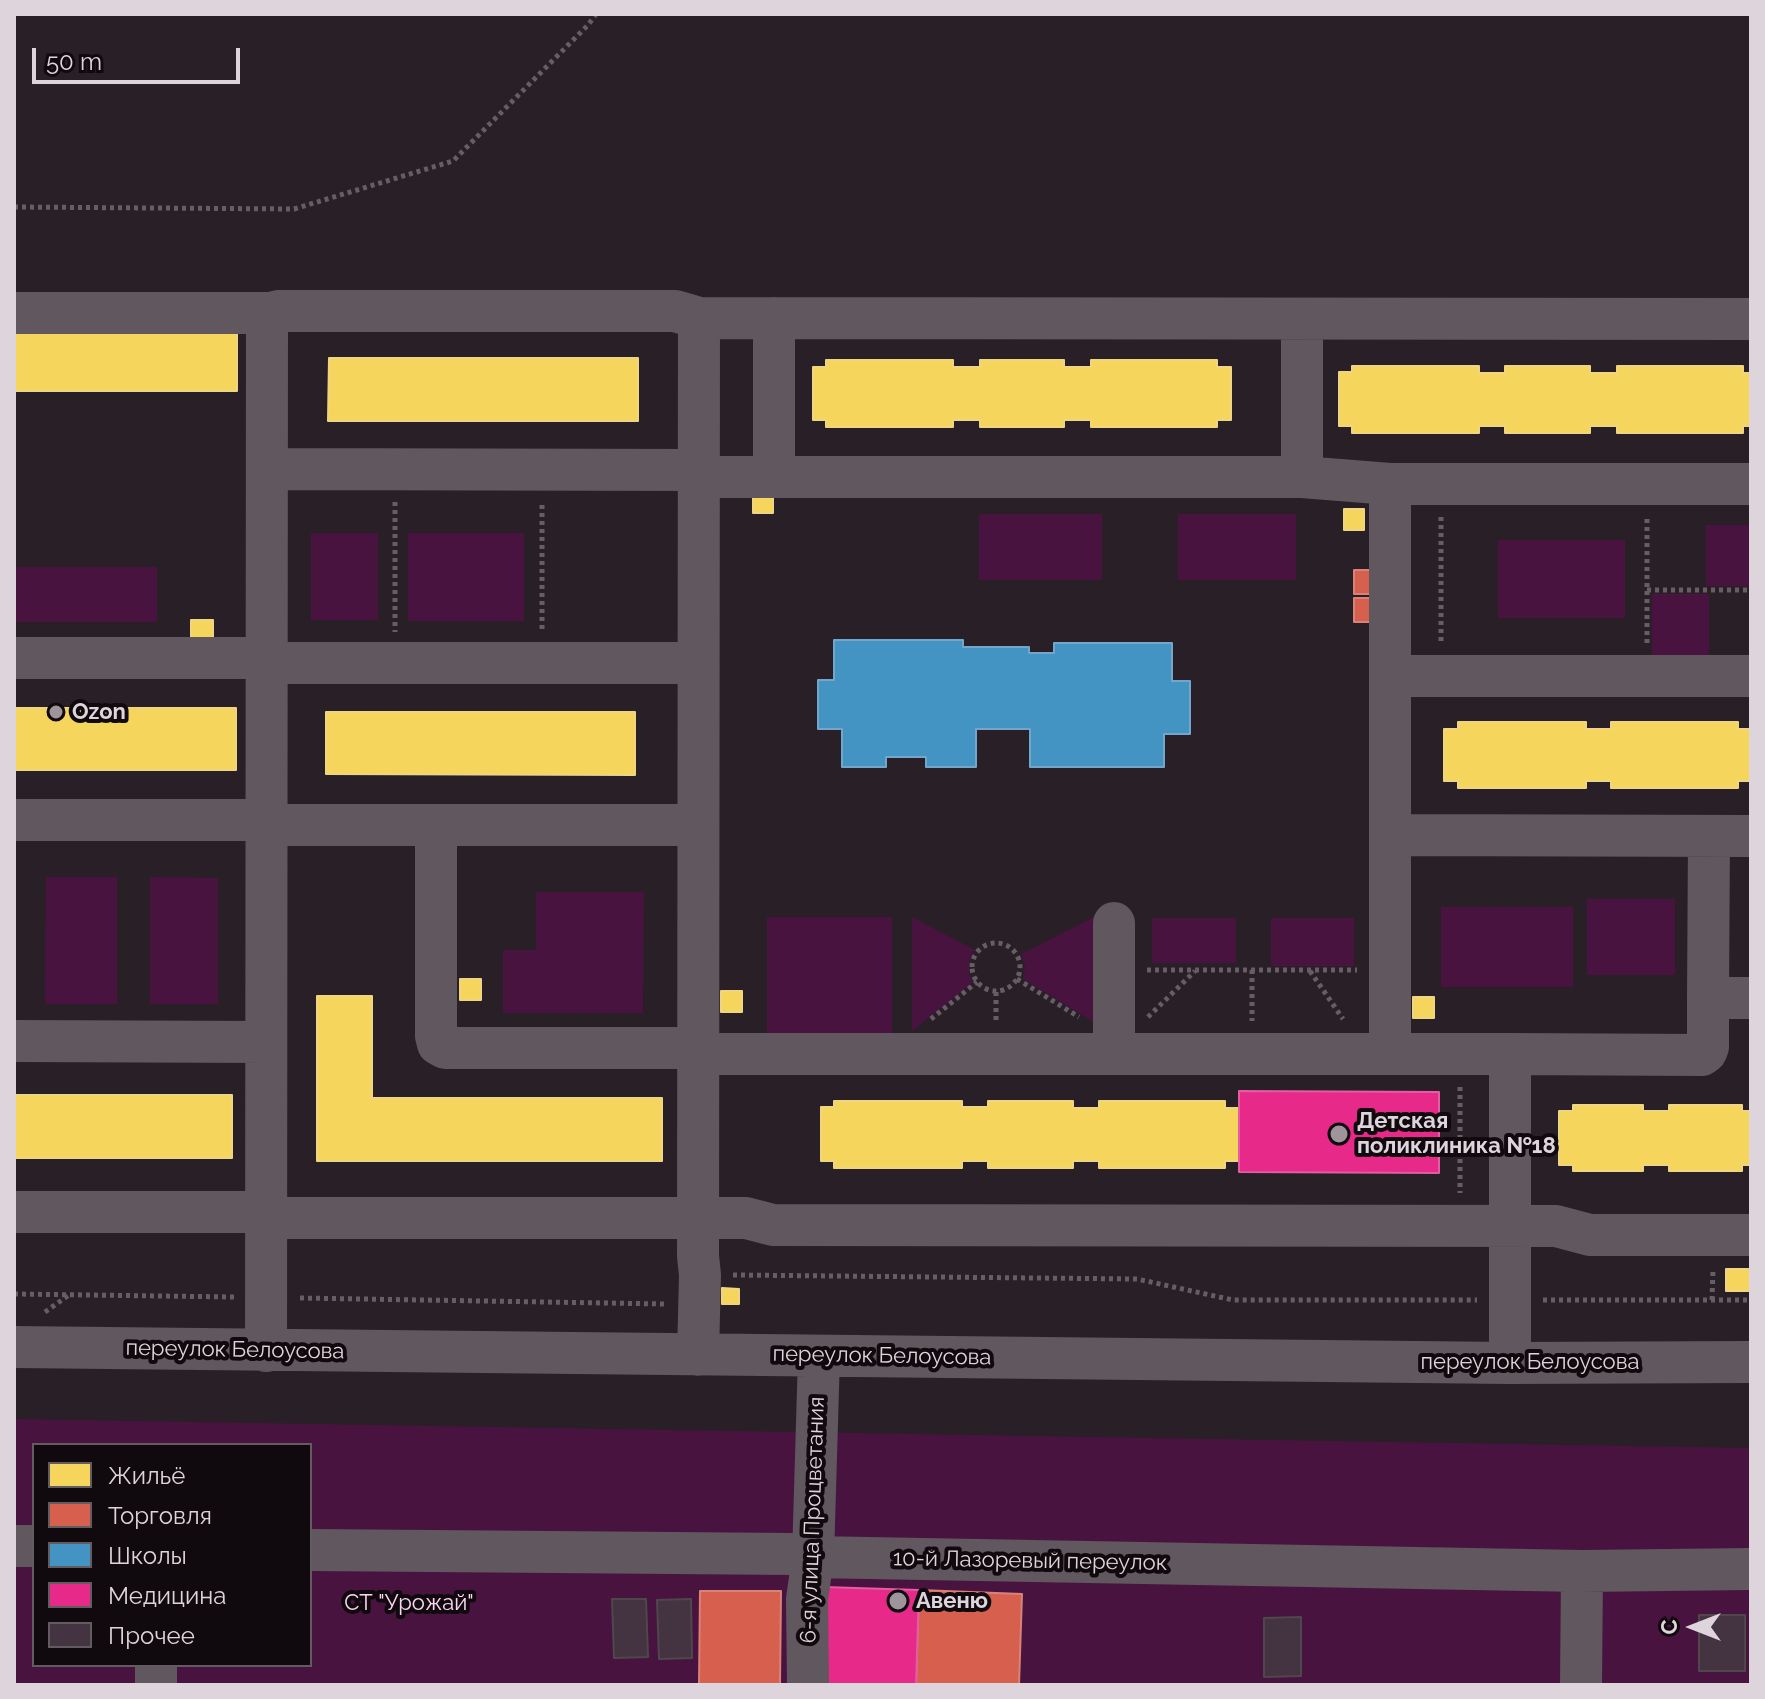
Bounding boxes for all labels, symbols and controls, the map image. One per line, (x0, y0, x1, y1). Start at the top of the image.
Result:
scale bar (36, 32, 244, 82)
text: 50 m (46, 47, 102, 76)
place label: Ozon (72, 699, 126, 725)
marker: Ozon (47, 703, 65, 721)
place label: Детская поликлиника №18 (1357, 1108, 1556, 1160)
marker: Детская поликлиника №18 (1328, 1123, 1350, 1145)
street label: переулок Белоусова (125, 1335, 345, 1365)
street label: переулок Белоусова (772, 1341, 992, 1371)
street label: переулок Белоусова (1421, 1349, 1639, 1375)
street label: 6-я улица Процветания (795, 1396, 831, 1644)
legend (32, 1443, 312, 1667)
text: Жильё (108, 1461, 185, 1490)
text: Торговля (108, 1501, 212, 1530)
text: Школы (108, 1541, 187, 1570)
street label: 10-й Лазоревый переулок (893, 1545, 1167, 1577)
text: Медицина (108, 1581, 226, 1610)
north arrow (1653, 1587, 1733, 1667)
place label: Авеню (916, 1588, 988, 1614)
park label: СТ "Урожай" (344, 1590, 474, 1616)
marker: Авеню (887, 1590, 909, 1612)
text: С (1656, 1619, 1682, 1635)
text: Прочее (108, 1621, 195, 1650)

